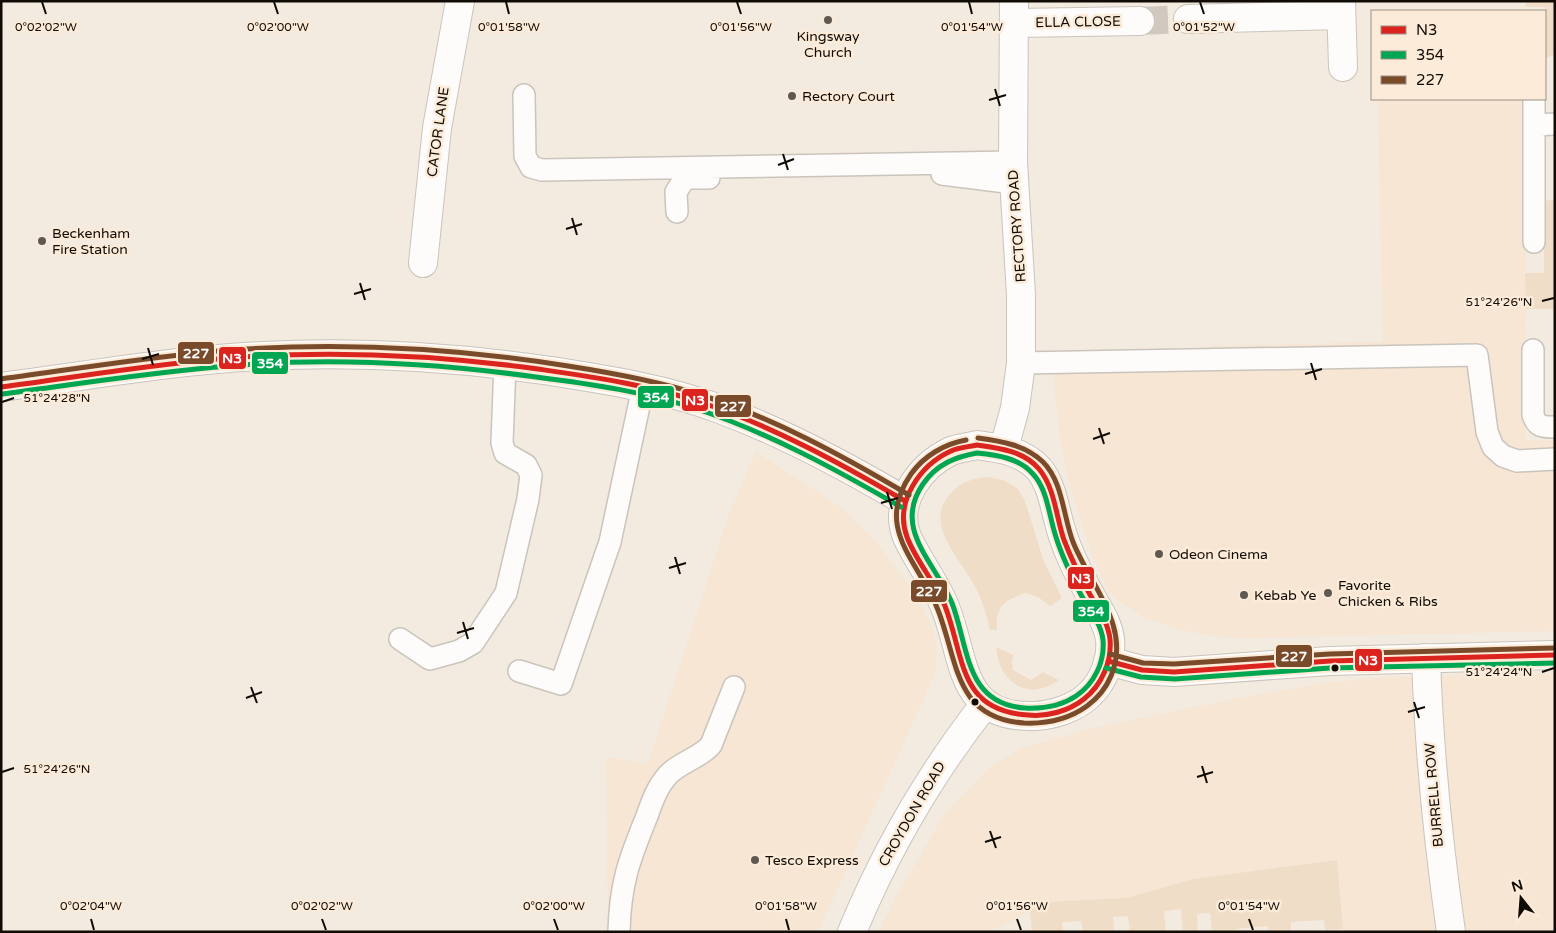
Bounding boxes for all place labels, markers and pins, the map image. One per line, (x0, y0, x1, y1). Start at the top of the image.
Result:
marker: Kingsway Church (822, 14, 834, 26)
place label: Kingsway Church (796, 28, 860, 61)
place label: Rectory Court (802, 88, 896, 105)
marker: Rectory Court (786, 90, 798, 102)
place label: Beckenham Fire Station (52, 225, 130, 258)
marker: Beckenham Fire Station (36, 235, 48, 247)
place label: Odeon Cinema (1169, 546, 1268, 563)
marker: Odeon Cinema (1153, 548, 1165, 560)
place label: Favorite Chicken & Ribs (1338, 577, 1438, 610)
place label: Kebab Ye (1254, 587, 1316, 604)
marker: Favorite Chicken & Ribs (1322, 587, 1334, 599)
marker: Kebab Ye (1238, 589, 1250, 601)
unlabelled marker (1330, 663, 1340, 673)
unlabelled marker (970, 697, 980, 707)
place label: Tesco Express (765, 852, 859, 869)
marker: Tesco Express (749, 854, 761, 866)

